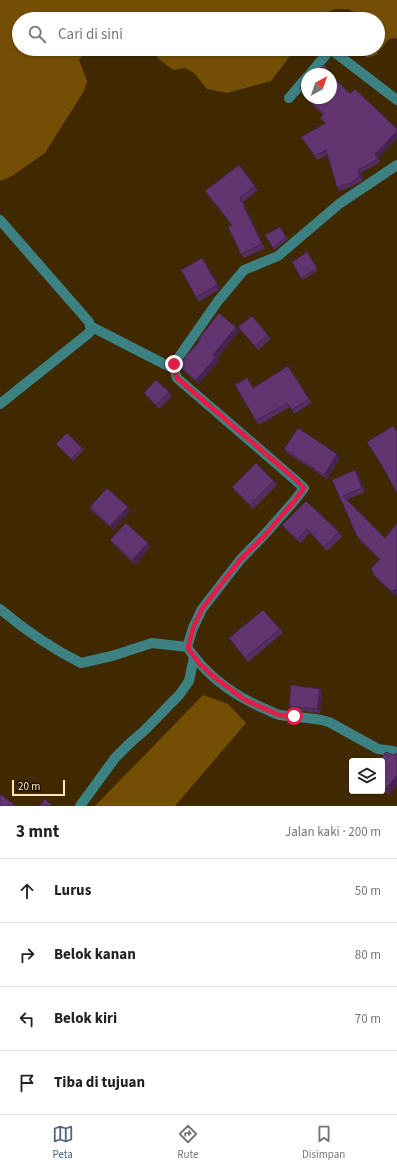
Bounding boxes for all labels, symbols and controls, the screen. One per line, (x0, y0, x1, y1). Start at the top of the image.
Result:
search box (12, 12, 385, 56)
icon: search (26, 23, 48, 45)
text: Cari di sini (58, 24, 123, 45)
north arrow (301, 68, 337, 104)
route end (165, 355, 183, 373)
route start (285, 707, 303, 725)
map controls (349, 758, 385, 794)
button: layers (349, 758, 385, 794)
scale bar (12, 778, 65, 797)
text: 20 m (18, 779, 40, 794)
text: 3 mnt (16, 820, 59, 844)
text: Jalan kaki · 200 m (285, 823, 381, 841)
icon: ahead (16, 880, 38, 902)
text: Lurus (54, 880, 91, 901)
text: 50 m (355, 882, 381, 900)
icon: right (16, 944, 38, 966)
text: Belok kanan (54, 944, 136, 965)
text: 80 m (355, 946, 381, 964)
icon: left (16, 1008, 38, 1030)
text: Belok kiri (54, 1008, 117, 1029)
text: 70 m (355, 1010, 381, 1028)
icon: arrive (16, 1072, 38, 1094)
text: Tiba di tujuan (54, 1072, 145, 1093)
tab: Peta (52, 1123, 74, 1162)
tab: Rute (177, 1123, 199, 1162)
tab: Disimpan (302, 1123, 345, 1162)

